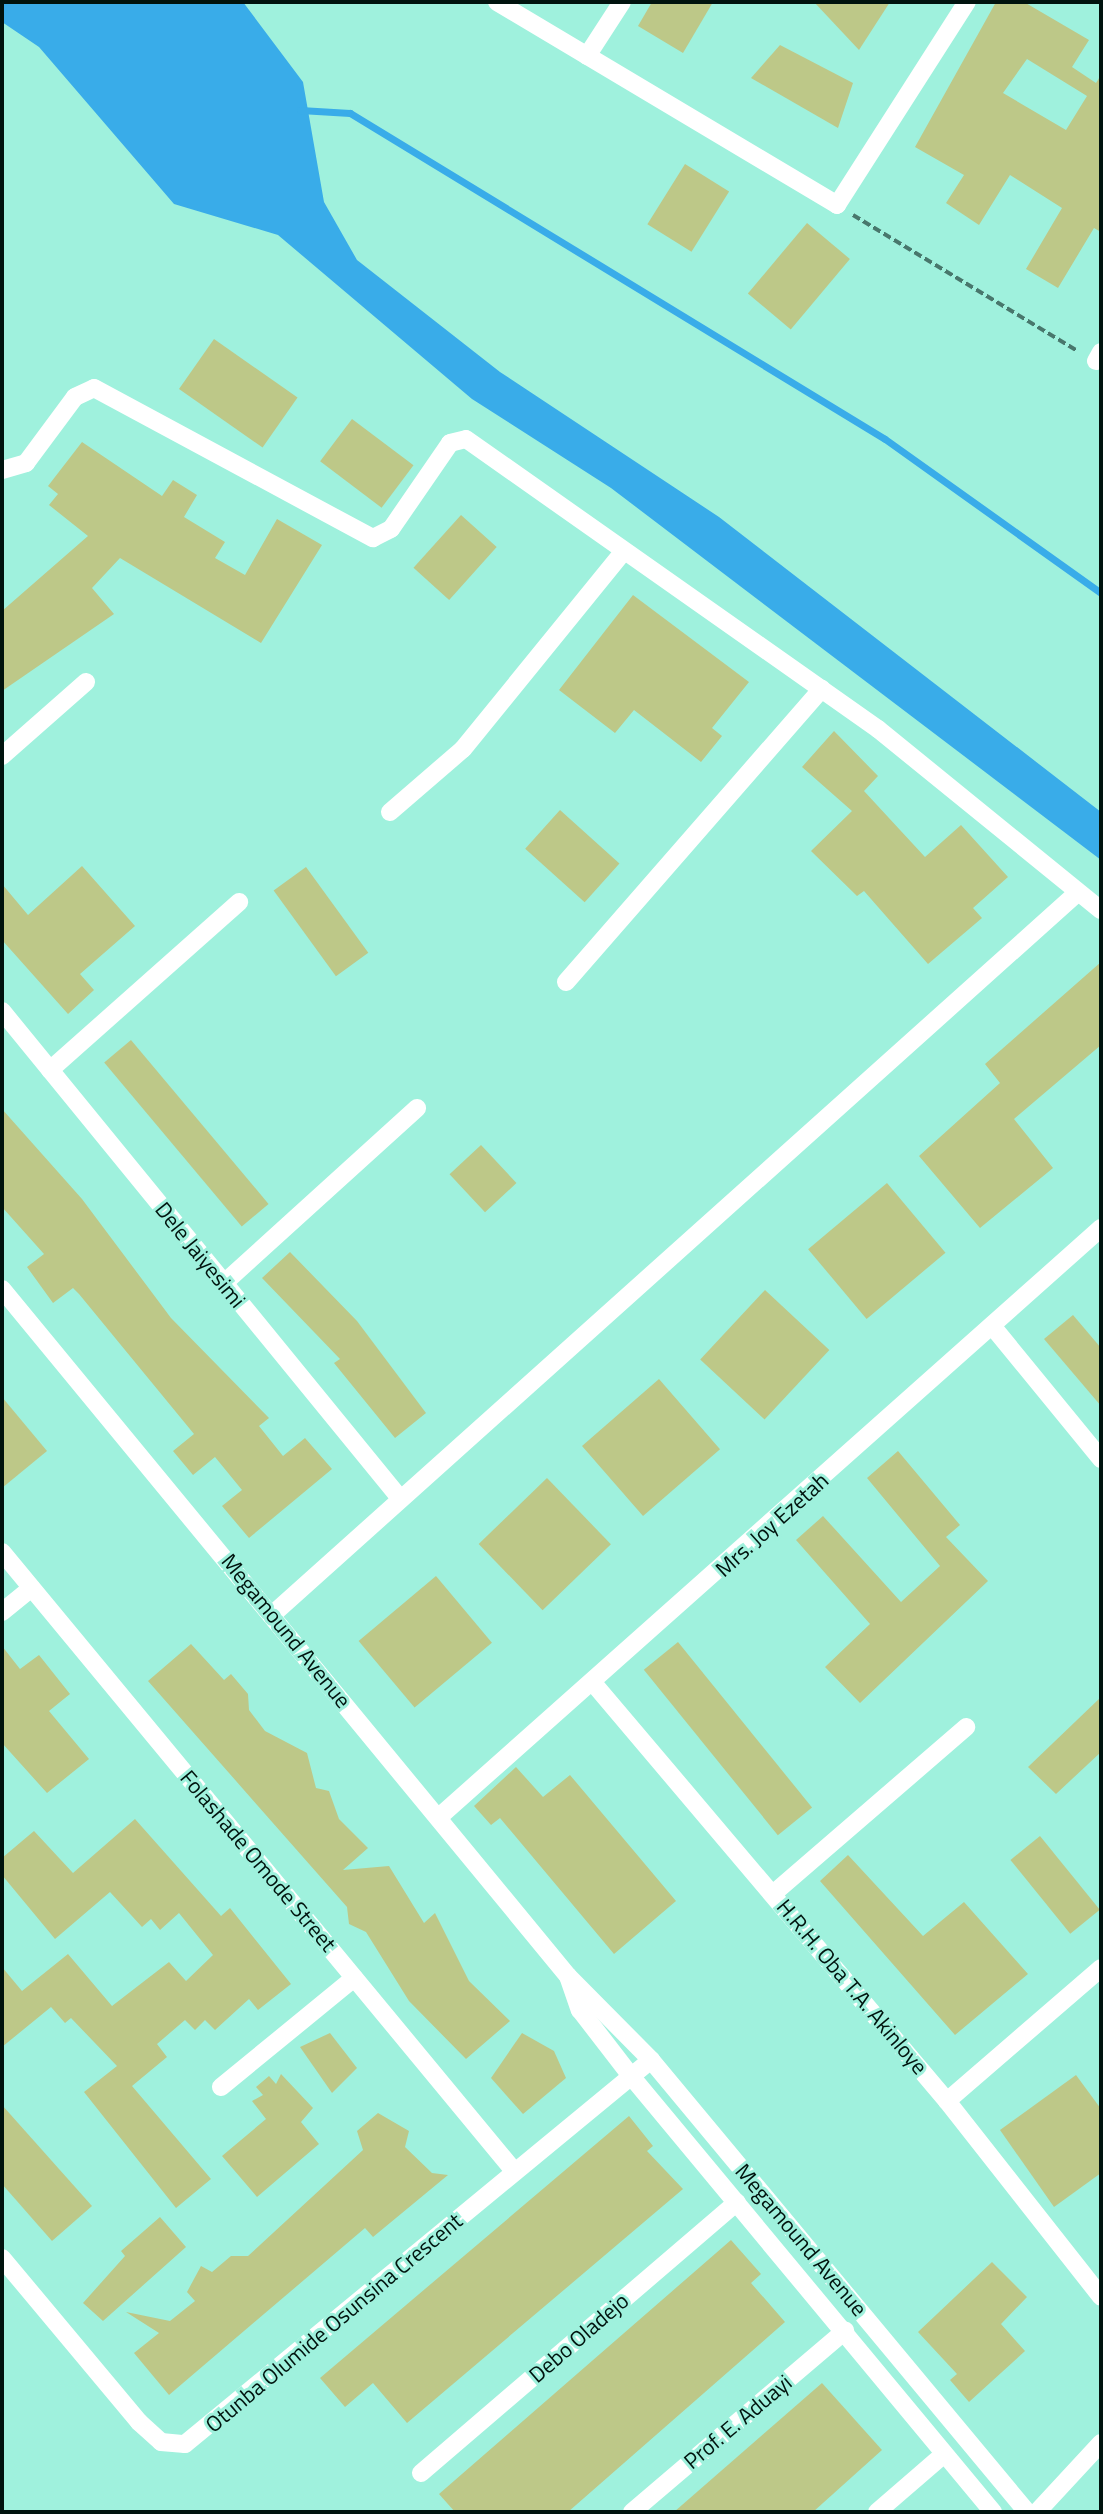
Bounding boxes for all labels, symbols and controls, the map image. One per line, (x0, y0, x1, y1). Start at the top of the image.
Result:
street label: Dele Jaiyesimi (149, 1197, 251, 1313)
street label: Mrs. Joy Ezetah (710, 1467, 834, 1583)
street label: Megamound Avenue (216, 1549, 356, 1713)
street label: Folashade Omode Street (174, 1765, 342, 1957)
street label: H.R.H. Oba T.A. Akinloye (771, 1894, 933, 2080)
street label: Megamound Avenue (730, 2159, 872, 2321)
street label: Otunba Olumide Osunsina Crescent (200, 2208, 468, 2438)
street label: Debo Oladejo (524, 2288, 634, 2388)
street label: Prof. E. Aduayi (679, 2369, 797, 2475)

